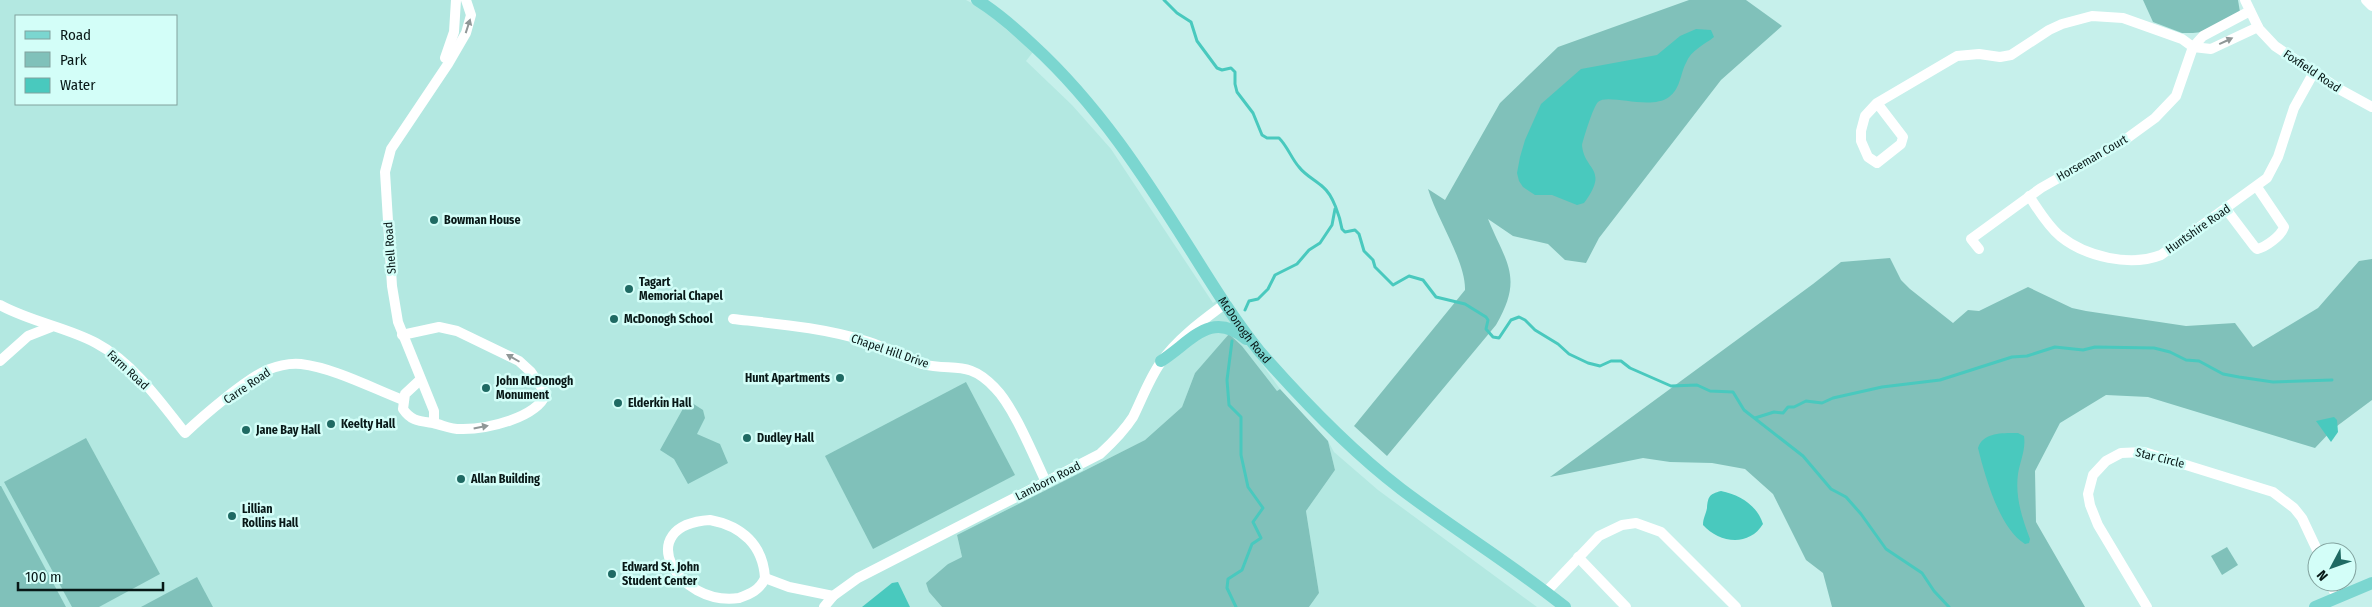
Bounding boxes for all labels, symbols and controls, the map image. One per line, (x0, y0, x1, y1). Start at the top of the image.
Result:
legend (15, 15, 178, 105)
one-way arrow (464, 19, 472, 34)
text: Road (60, 26, 91, 44)
one-way arrow (2219, 37, 2234, 46)
street label: Foxfield Road (2281, 47, 2343, 95)
text: Park (60, 51, 87, 69)
text: Water (60, 76, 96, 94)
street label: Horseman Court (2054, 132, 2130, 184)
street label: Huntshire Road (2163, 202, 2233, 256)
place label: Bowman House (444, 213, 520, 227)
marker: Bowman House (428, 214, 440, 226)
street label: Shell Road (381, 221, 399, 275)
place label: Tagart Memorial Chapel (639, 275, 723, 303)
marker: Tagart Memorial Chapel (623, 283, 635, 295)
street label: McDonogh Road (1215, 294, 1274, 366)
place label: McDonogh School (624, 312, 713, 326)
marker: McDonogh School (608, 313, 620, 325)
street label: Chapel Hill Drive (849, 331, 931, 371)
street label: Farm Road (104, 347, 152, 393)
one-way arrow (507, 354, 520, 363)
street label: Carre Road (221, 365, 273, 407)
place label: Hunt Apartments (745, 371, 831, 385)
marker: Hunt Apartments (834, 372, 846, 384)
place label: John McDonogh Monument (495, 374, 573, 402)
marker: John McDonogh Monument (480, 382, 492, 394)
place label: Elderkin Hall (628, 396, 692, 410)
marker: Elderkin Hall (612, 397, 624, 409)
place label: Keelty Hall (341, 417, 396, 431)
marker: Keelty Hall (325, 418, 337, 430)
place label: Jane Bay Hall (255, 423, 321, 437)
one-way arrow (474, 423, 489, 431)
marker: Jane Bay Hall (240, 424, 252, 436)
place label: Dudley Hall (757, 431, 815, 445)
marker: Dudley Hall (741, 432, 753, 444)
street label: Star Circle (2134, 445, 2186, 471)
street label: Lamborn Road (1013, 459, 1083, 503)
place label: Allan Building (470, 472, 540, 486)
marker: Allan Building (455, 473, 467, 485)
place label: Lillian Rollins Hall (242, 502, 299, 530)
marker: Lillian Rollins Hall (226, 510, 238, 522)
north arrow (2307, 542, 2357, 592)
scale bar (18, 560, 162, 592)
place label: Edward St. John Student Center (622, 560, 699, 588)
text: N (2313, 566, 2332, 584)
text: 100 m (25, 568, 62, 586)
marker: Edward St. John Student Center (606, 568, 618, 580)

